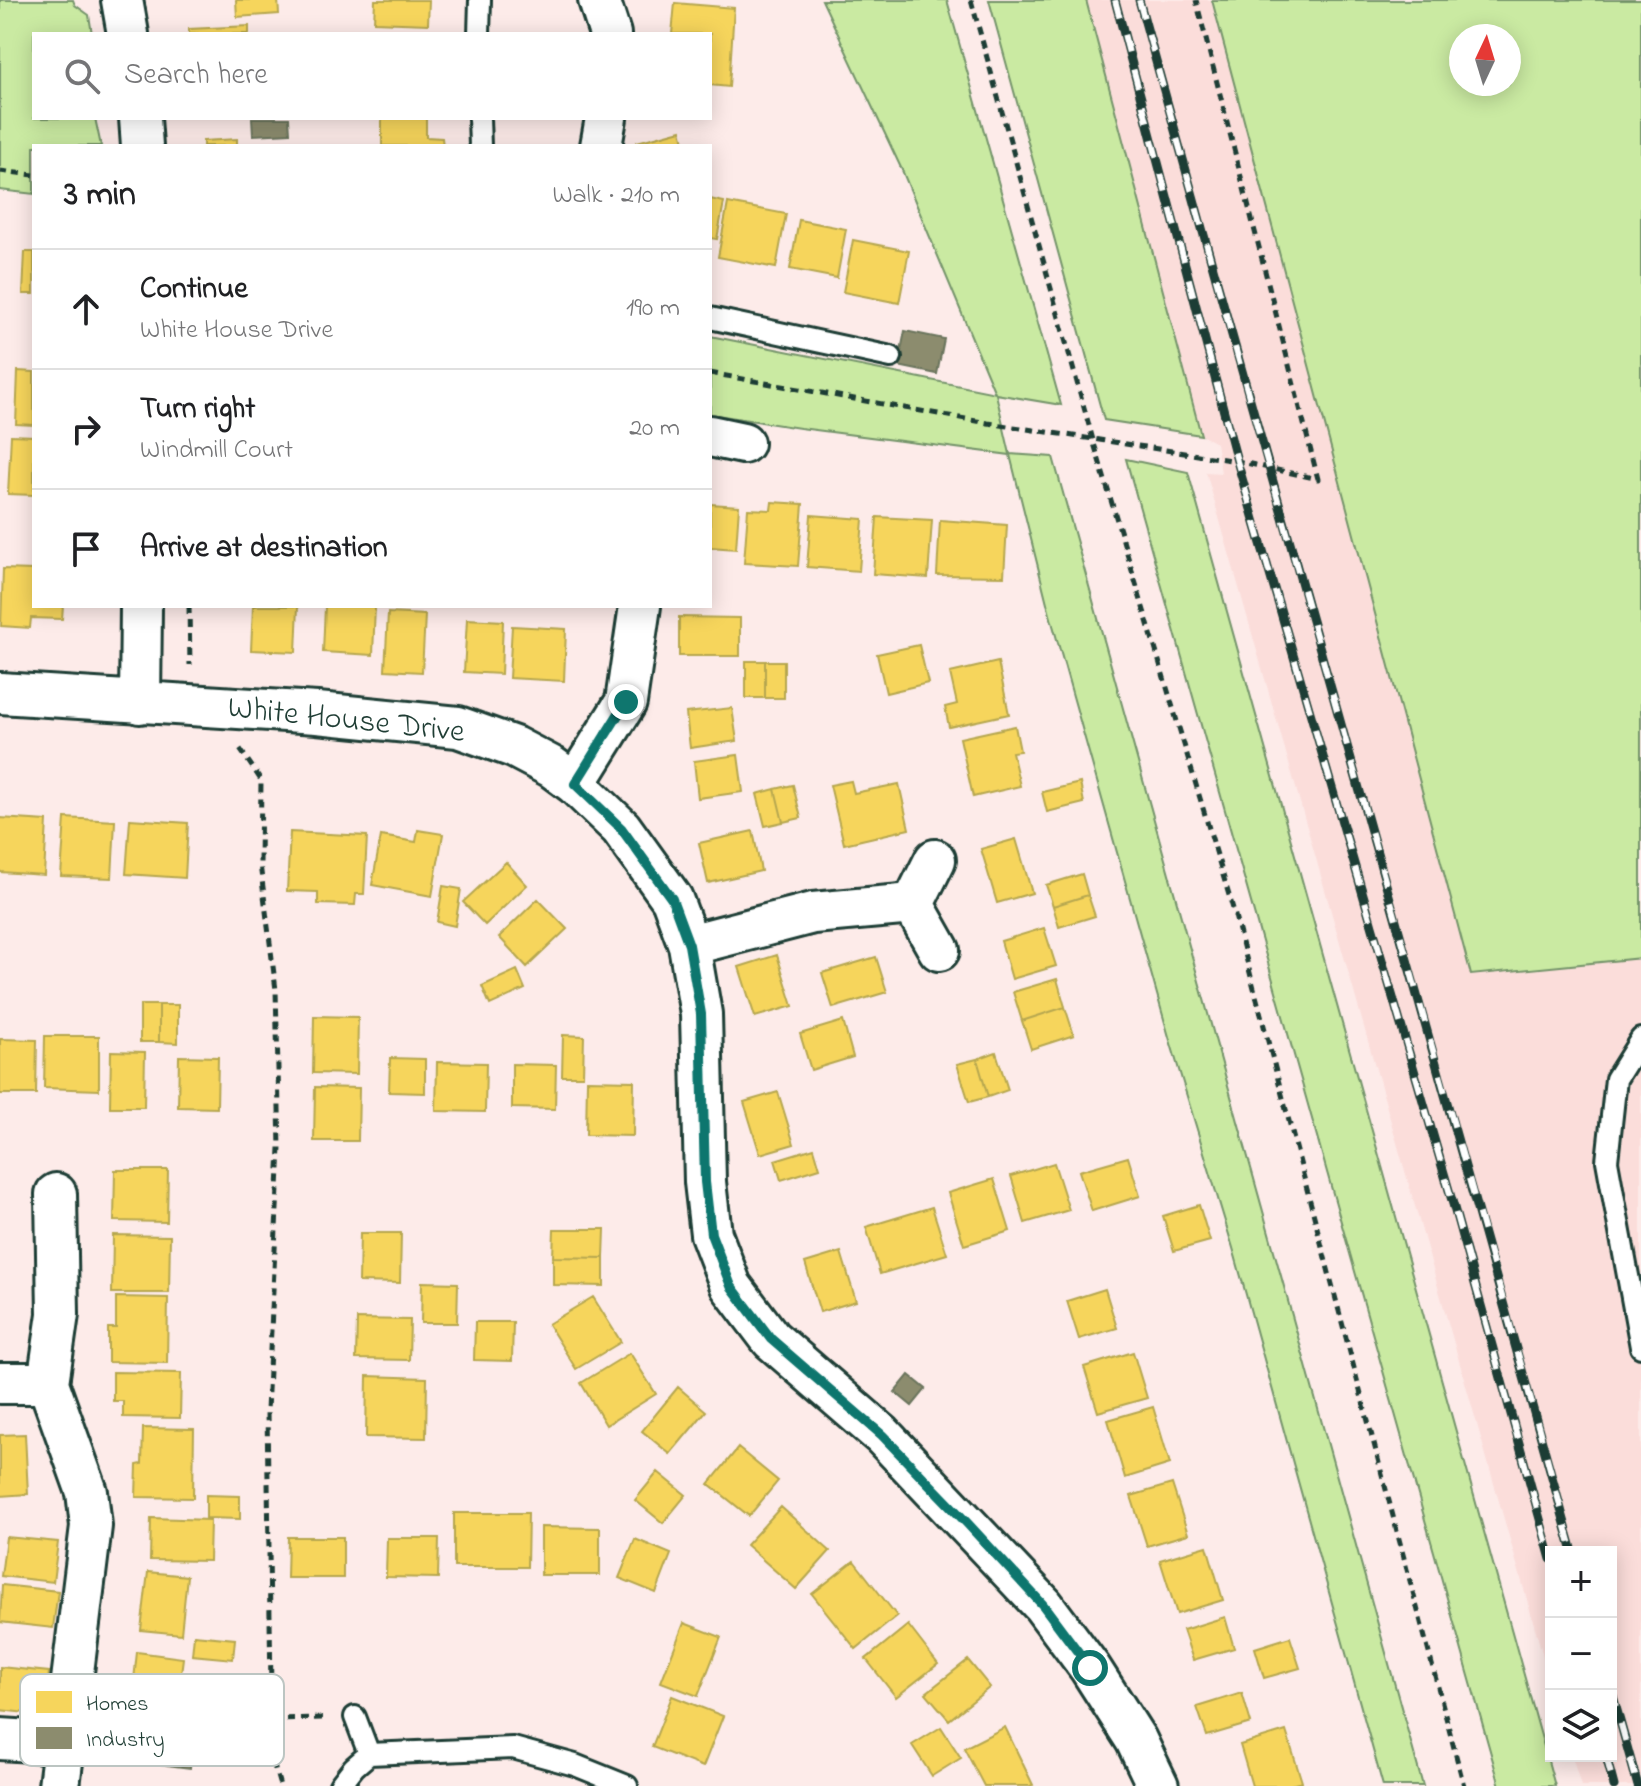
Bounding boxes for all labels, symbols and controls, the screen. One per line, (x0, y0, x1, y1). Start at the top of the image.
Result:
north arrow (1449, 24, 1521, 96)
search box (32, 32, 712, 120)
icon: search (60, 54, 104, 98)
text: Search here (124, 54, 268, 98)
text: 3 min (64, 171, 136, 221)
text: Walk · 210 m (552, 177, 680, 215)
text: Continue (140, 268, 248, 312)
icon: ahead (64, 287, 108, 331)
text: 190 m (626, 290, 680, 328)
text: White House Drive (140, 312, 333, 350)
text: Turn right (140, 388, 255, 432)
icon: right (64, 407, 108, 451)
text: 20 m (629, 410, 680, 448)
text: Windmill Court (140, 432, 293, 470)
icon: arrive (64, 527, 108, 571)
text: Arrive at destination (140, 527, 388, 571)
route end (608, 684, 644, 720)
street label: White House Drive (225, 685, 467, 757)
map controls (1545, 1546, 1617, 1762)
button: + (1545, 1546, 1617, 1618)
button: − (1545, 1618, 1617, 1690)
route start (1072, 1650, 1108, 1686)
legend (20, 1674, 284, 1766)
text: Homes (86, 1689, 148, 1721)
button: layers (1545, 1690, 1617, 1762)
text: Industry (86, 1725, 165, 1758)

